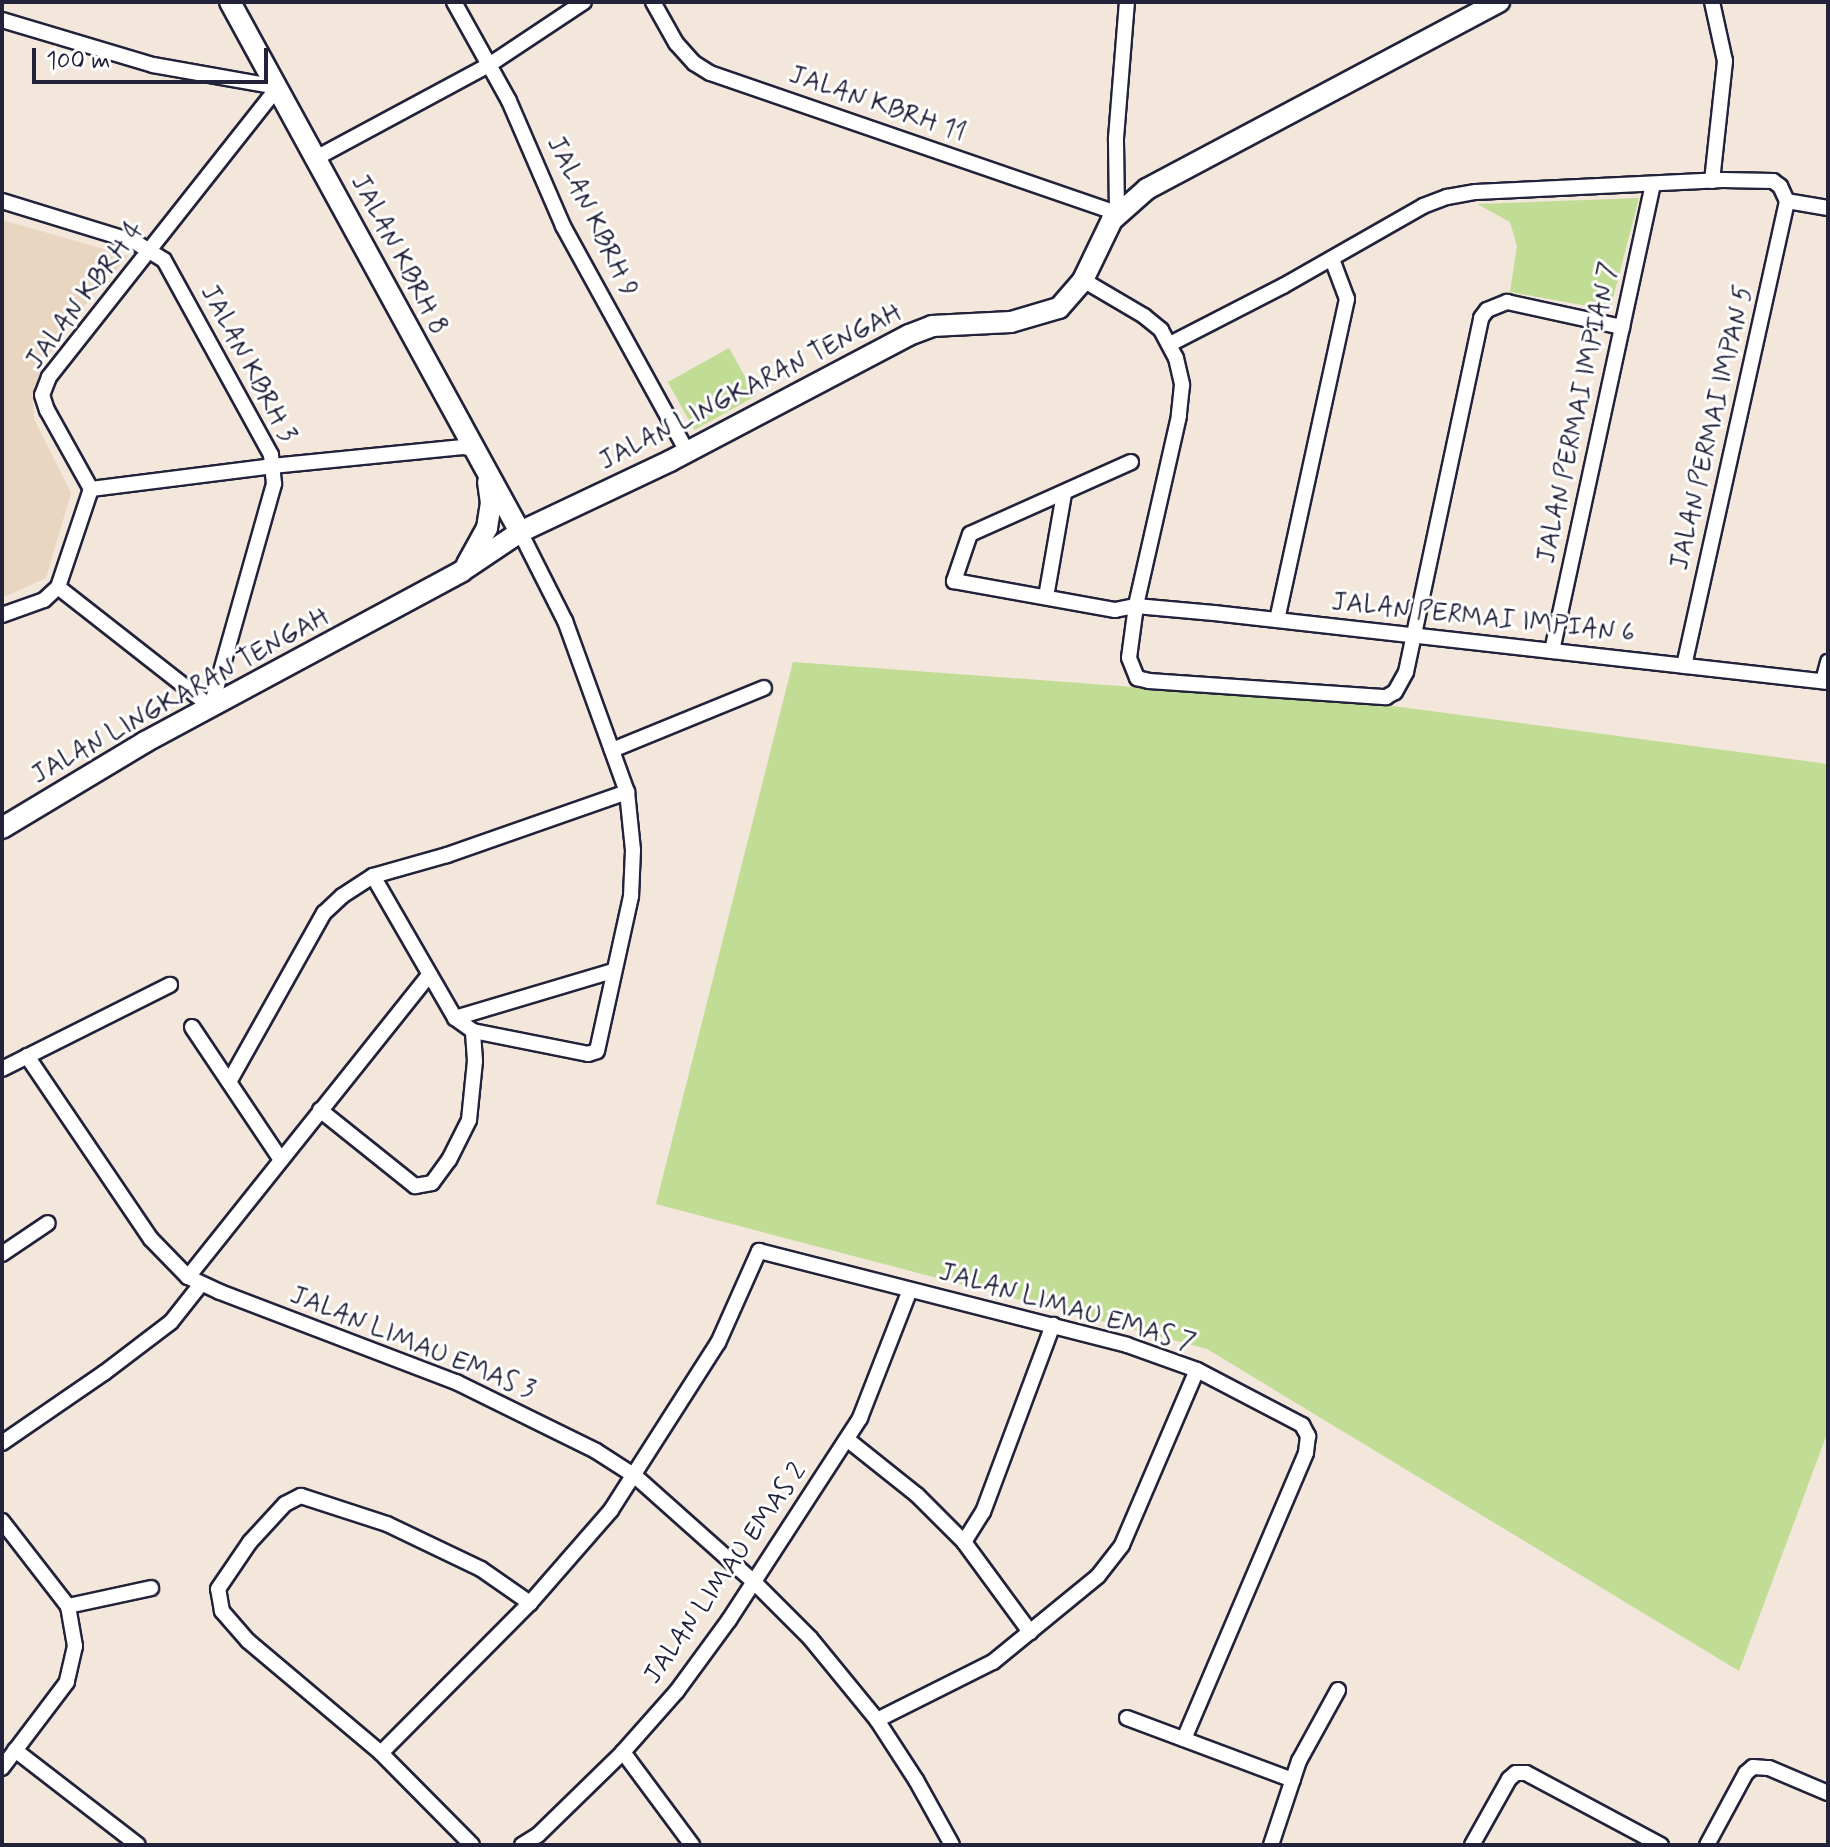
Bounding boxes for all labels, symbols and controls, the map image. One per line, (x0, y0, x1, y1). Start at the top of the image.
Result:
scale bar (36, 32, 272, 82)
text: 100 m (46, 46, 110, 77)
street label: JALAN KBRH 11 (785, 60, 969, 150)
street label: JALAN KBRH 9 (539, 132, 643, 302)
street label: JALAN KBRH 8 (343, 170, 453, 340)
street label: JALAN KBRH 4 (20, 216, 152, 376)
street label: JALAN PERMAI IMPIAN 7 (1532, 259, 1626, 567)
street label: JALAN KBRH 3 (192, 280, 302, 448)
street label: JALAN PERMAI IMPAN 5 (1665, 284, 1761, 572)
street label: JALAN LINGKARAN TENGAH (593, 297, 909, 479)
street label: JALAN PERMAI IMPIAN 6 (1330, 588, 1636, 650)
street label: JALAN LINGKARAN TENGAH (25, 601, 337, 793)
street label: JALAN LIMAU EMAS 7 (933, 1257, 1201, 1361)
street label: JALAN LIMAU EMAS 3 (283, 1280, 541, 1408)
street label: JALAN LIMAU EMAS 2 (637, 1456, 815, 1692)

